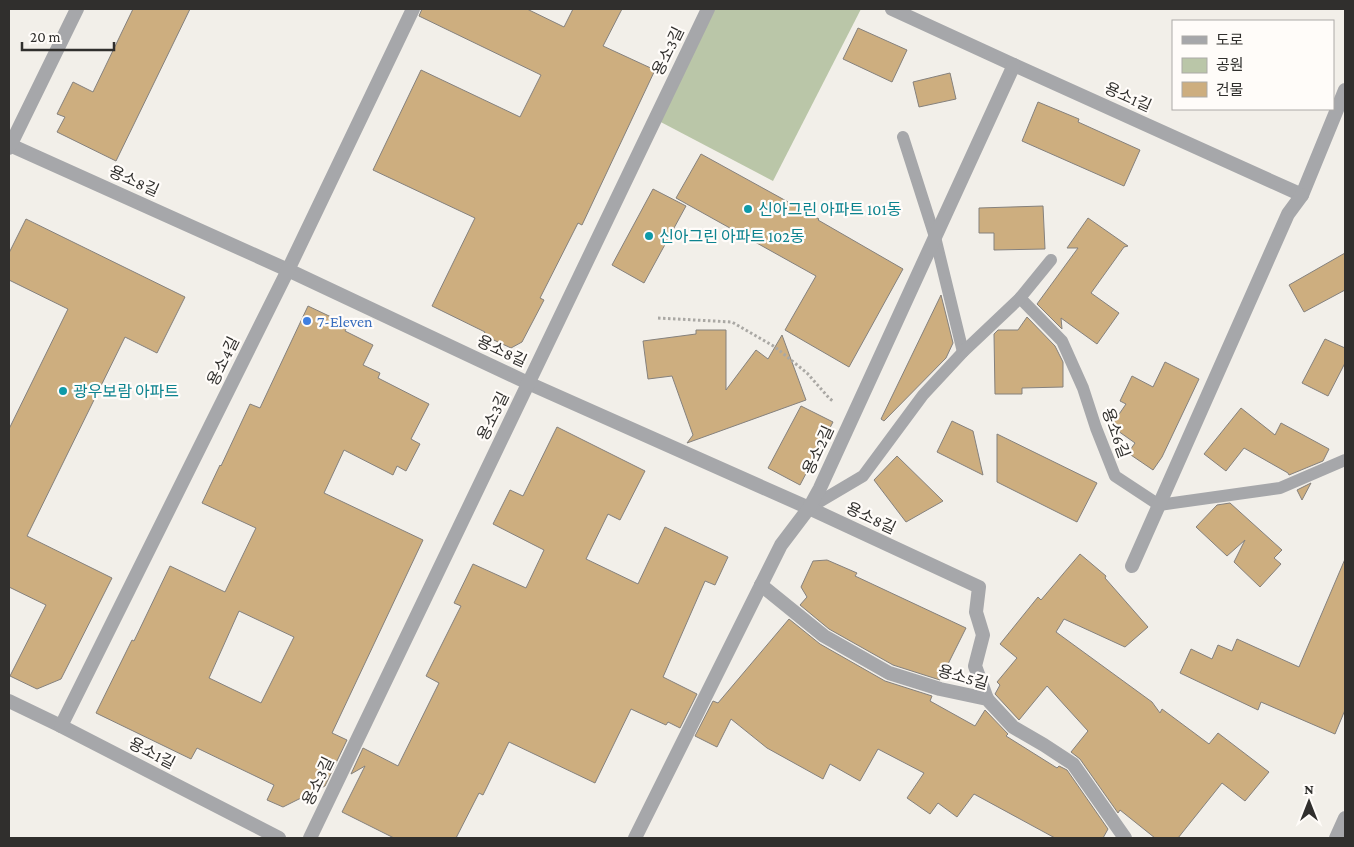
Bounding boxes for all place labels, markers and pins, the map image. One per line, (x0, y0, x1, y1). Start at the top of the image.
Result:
place label: 신아그린 아파트 101동 (758, 201, 902, 218)
marker: 신아그린 아파트 101동 (742, 203, 754, 215)
place label: 신아그린 아파트 102동 (659, 228, 805, 245)
marker: 신아그린 아파트 102동 (643, 230, 655, 242)
place label: 7-Eleven (317, 313, 373, 330)
marker: 7-Eleven (301, 315, 313, 327)
place label: 광우보람 아파트 (73, 383, 179, 400)
marker: 광우보람 아파트 (57, 385, 69, 397)

